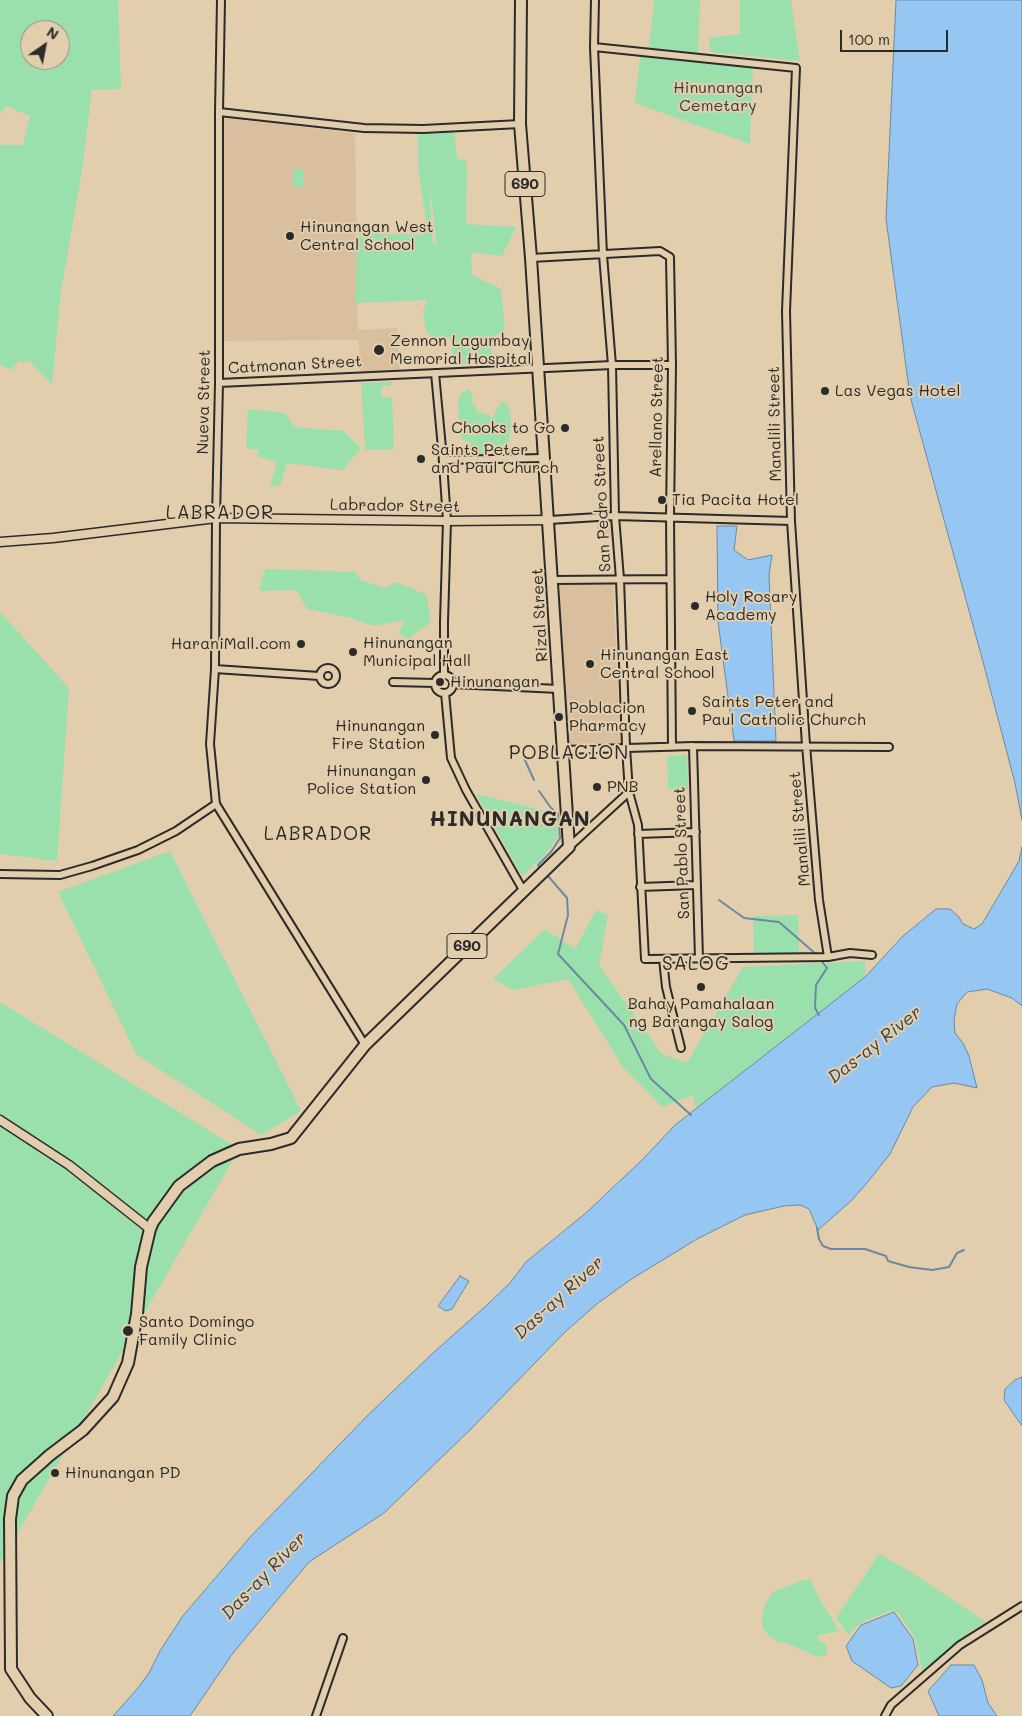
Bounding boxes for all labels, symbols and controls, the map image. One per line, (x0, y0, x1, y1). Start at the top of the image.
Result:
north arrow (20, 20, 70, 70)
scale bar (842, 20, 950, 52)
text: N (43, 22, 63, 44)
text: 100 m (848, 29, 890, 49)
park label: Hinunangan Cemetary (673, 78, 763, 116)
road number: 690 (505, 172, 545, 196)
place label: Hinunangan West Central School (300, 217, 434, 255)
marker: Hinunangan West Central School (284, 230, 296, 242)
place label: Zennon Lagumbay Memorial Hospital (390, 331, 531, 369)
marker: Zennon Lagumbay Memorial Hospital (372, 343, 386, 357)
street label: Nueva Street (193, 349, 215, 455)
street label: Catmonan Street (227, 352, 363, 378)
street label: Arellano Street (646, 356, 668, 478)
street label: Manalili Street (764, 366, 786, 482)
place label: Las Vegas Hotel (835, 381, 960, 401)
marker: Las Vegas Hotel (819, 385, 831, 397)
place label: Chooks to Go (451, 418, 555, 438)
marker: Chooks to Go (559, 422, 571, 434)
street label: San Pedro Street (589, 435, 615, 573)
place label: Saints Peter and Paul Church (431, 440, 558, 478)
marker: Saints Peter and Paul Church (415, 453, 427, 465)
place label: Tia Pacita Hotel (672, 490, 799, 510)
marker: Tia Pacita Hotel (656, 494, 668, 506)
street label: Labrador Street (330, 495, 460, 517)
district label: LABRADOR (165, 502, 275, 524)
street label: Rizal Street (528, 568, 552, 662)
place label: Holy Rosary Academy (705, 587, 797, 625)
marker: Holy Rosary Academy (689, 600, 701, 612)
place label: Hinunangan Municipal Hall (363, 633, 471, 671)
place label: HaraniMall.com (171, 634, 291, 654)
marker: HaraniMall.com (295, 638, 307, 650)
place label: Hinunangan East Central School (600, 645, 729, 683)
marker: Hinunangan Municipal Hall (347, 646, 359, 658)
marker: Hinunangan East Central School (584, 658, 596, 670)
place label: Hinunangan (450, 672, 540, 692)
marker: Hinunangan (434, 676, 446, 688)
place label: Saints Peter and Paul Catholic Church (702, 692, 866, 730)
place label: Poblacion Pharmacy (569, 698, 646, 736)
marker: Saints Peter and Paul Catholic Church (686, 705, 698, 717)
marker: Poblacion Pharmacy (553, 711, 565, 723)
place label: Hinunangan Fire Station (332, 716, 425, 754)
marker: Hinunangan Fire Station (429, 729, 441, 741)
district label: POBLACION (508, 742, 630, 764)
place label: Hinunangan Police Station (307, 761, 416, 799)
street label: Manalili Street (785, 771, 815, 887)
marker: Hinunangan Police Station (420, 774, 432, 786)
place label: PNB (607, 777, 639, 797)
marker: PNB (591, 781, 603, 793)
street label: San Pablo Street (670, 786, 694, 920)
district label: HINUNANGAN (428, 807, 592, 833)
district label: LABRADOR (263, 823, 373, 845)
road number: 690 (447, 934, 487, 958)
district label: SALOG (661, 953, 731, 975)
marker: Bahay Pamahalaan ng Barangay Salog (695, 981, 707, 993)
place label: Bahay Pamahalaan ng Barangay Salog (628, 994, 774, 1032)
water label: Das-ay River (824, 1002, 926, 1088)
water label: Das-ay River (510, 1252, 608, 1344)
place label: Santo Domingo Family Clinic (139, 1312, 254, 1350)
marker: Santo Domingo Family Clinic (121, 1324, 135, 1338)
place label: Hinunangan PD (65, 1463, 181, 1483)
marker: Hinunangan PD (49, 1467, 61, 1479)
water label: Das-ay River (217, 1528, 311, 1624)

